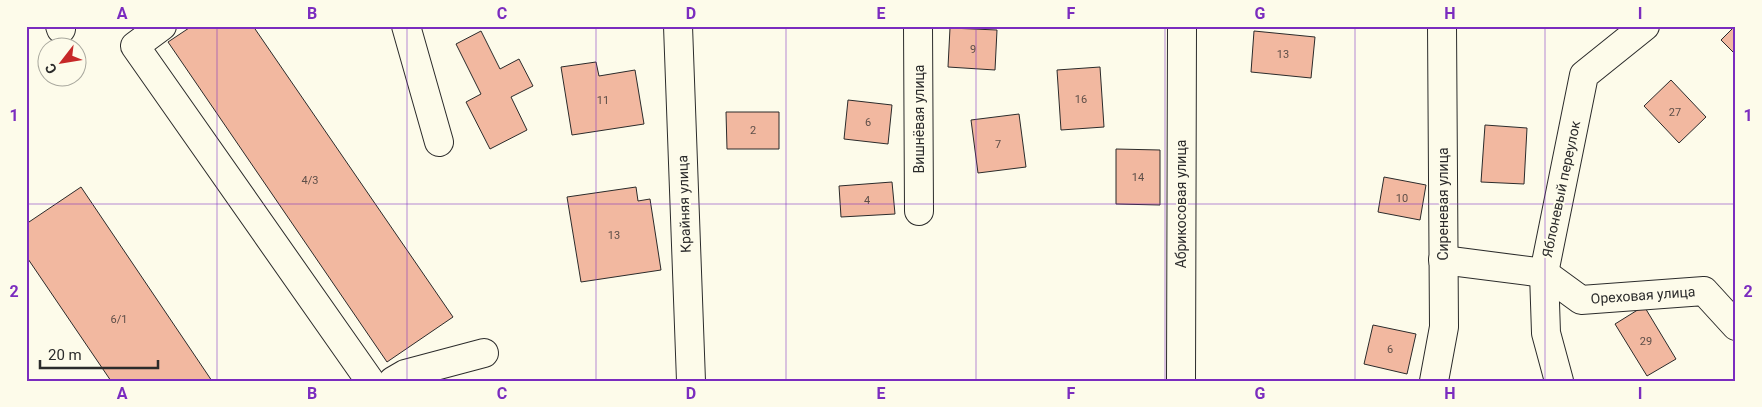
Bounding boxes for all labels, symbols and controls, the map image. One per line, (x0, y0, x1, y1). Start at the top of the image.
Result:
text: A (117, 4, 128, 23)
text: B (307, 4, 317, 23)
text: C (497, 4, 507, 23)
text: D (686, 4, 696, 23)
text: E (877, 4, 886, 23)
text: F (1067, 4, 1076, 23)
text: G (1255, 4, 1266, 23)
text: H (1444, 4, 1456, 23)
text: I (1638, 4, 1642, 23)
north arrow (38, 38, 88, 88)
house number: 9 (970, 43, 976, 56)
house number: 13 (1277, 48, 1289, 61)
text: С (42, 61, 60, 77)
street label: Вишнёвая улица (911, 65, 927, 173)
house number: 16 (1075, 93, 1087, 106)
house number: 11 (597, 94, 609, 107)
text: 1 (9, 106, 19, 125)
house number: 27 (1669, 106, 1681, 119)
text: 1 (1743, 106, 1753, 125)
house number: 6 (865, 116, 871, 129)
street label: Яблоневый переулок (1539, 119, 1583, 259)
house number: 2 (750, 124, 756, 137)
house number: 7 (995, 138, 1001, 151)
street label: Абрикосовая улица (1173, 140, 1189, 268)
street label: Сиреневая улица (1435, 147, 1451, 261)
street label: Крайняя улица (674, 155, 694, 253)
house number: 14 (1132, 171, 1144, 184)
house number: 4/3 (302, 174, 318, 187)
house number: 10 (1396, 192, 1408, 205)
house number: 4 (864, 194, 870, 207)
house number: 13 (608, 229, 620, 242)
text: 2 (9, 282, 19, 301)
text: 2 (1743, 282, 1753, 301)
street label: Ореховая улица (1590, 283, 1696, 307)
house number: 6/1 (111, 313, 127, 326)
house number: 29 (1640, 335, 1652, 348)
scale bar (40, 337, 158, 369)
house number: 6 (1387, 343, 1393, 356)
text: 20 m (48, 346, 82, 364)
text: A (117, 384, 128, 403)
text: B (307, 384, 317, 403)
text: C (497, 384, 507, 403)
text: D (686, 384, 696, 403)
text: E (877, 384, 886, 403)
text: F (1067, 384, 1076, 403)
text: G (1255, 384, 1266, 403)
text: H (1444, 384, 1456, 403)
text: I (1638, 384, 1642, 403)

